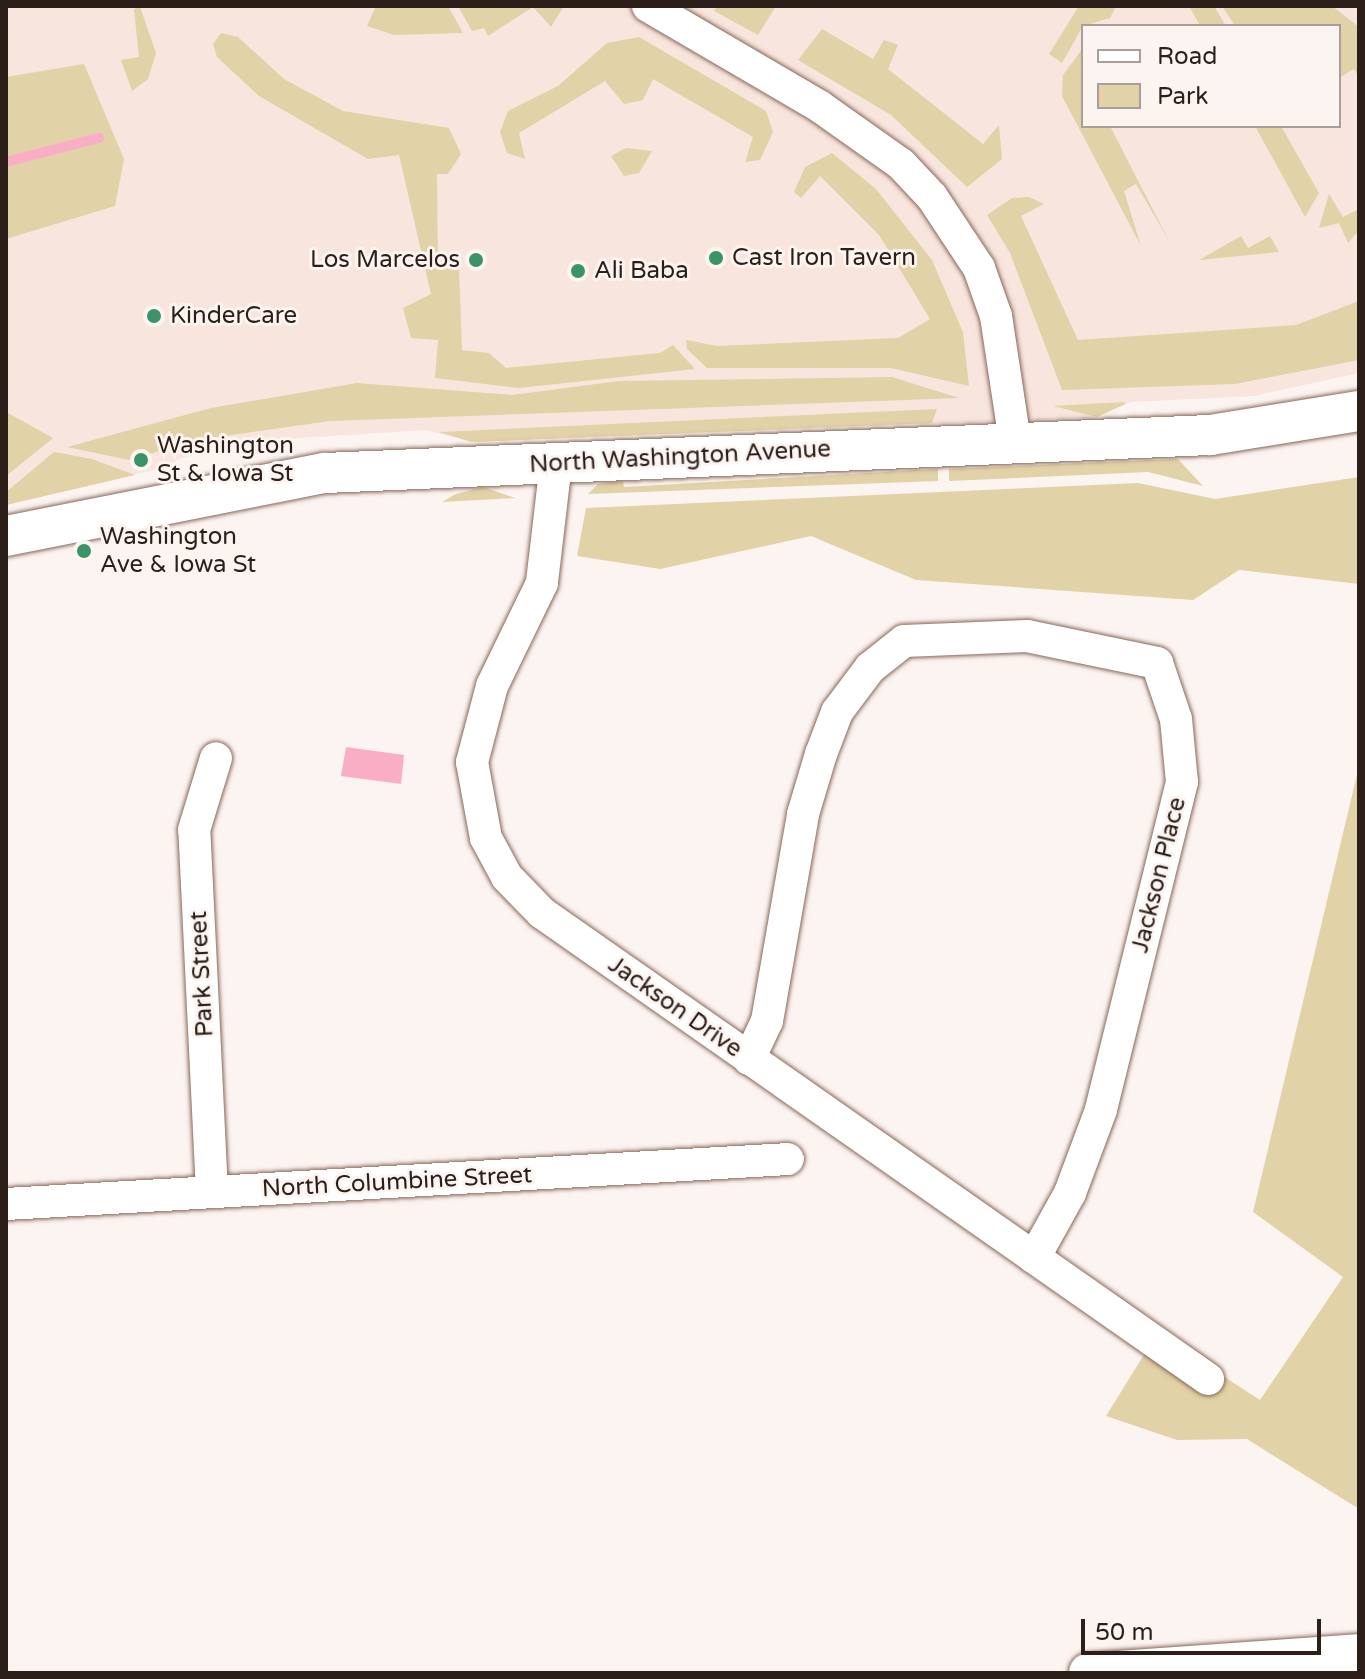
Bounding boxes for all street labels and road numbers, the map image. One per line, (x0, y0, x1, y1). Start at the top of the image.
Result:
street label: North Washington Avenue (529, 435, 831, 479)
street label: Jackson Place (1126, 794, 1192, 956)
street label: Park Street (184, 910, 220, 1038)
street label: Jackson Drive (603, 950, 747, 1064)
street label: North Columbine Street (261, 1161, 533, 1203)

